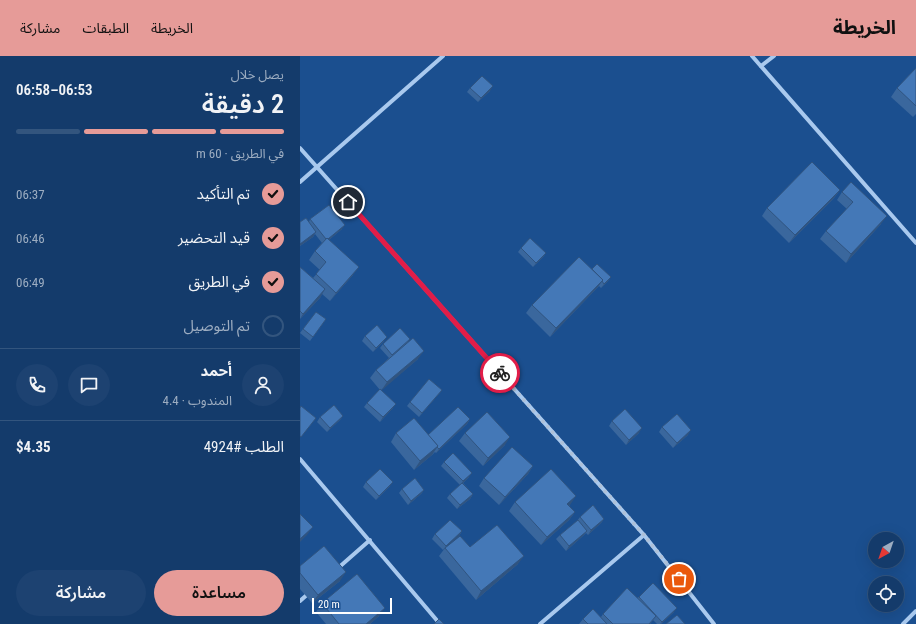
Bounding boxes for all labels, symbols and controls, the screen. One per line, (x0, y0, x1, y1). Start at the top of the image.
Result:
text: الخريطة (833, 16, 896, 39)
text: مشاركة (20, 20, 60, 36)
text: الطبقات (82, 20, 129, 36)
text: الخريطة (151, 20, 193, 36)
text: يصل خلال (231, 67, 284, 82)
text: 06:53–06:58 (16, 81, 93, 99)
text: 2 دقيقة (202, 89, 284, 119)
text: في الطريق · 60 m (196, 146, 284, 161)
icon: check (262, 183, 284, 205)
text: تم التأكيد (196, 185, 250, 203)
pin (331, 185, 365, 219)
text: 06:37 (16, 187, 45, 202)
icon: home (337, 191, 359, 213)
icon: check (262, 227, 284, 249)
text: قيد التحضير (178, 229, 250, 247)
text: 06:46 (16, 231, 45, 246)
icon: check (262, 271, 284, 293)
text: في الطريق (189, 273, 250, 291)
text: 06:49 (16, 275, 45, 290)
text: تم التوصيل (183, 317, 250, 335)
courier (480, 353, 520, 393)
text: أحمد (201, 362, 232, 380)
icon: bike (489, 362, 511, 384)
button: phone (16, 364, 58, 406)
button: chat (68, 364, 110, 406)
button: person (242, 364, 284, 406)
text: المندوب · 4.4 (163, 393, 232, 408)
text: $4.35 (16, 438, 51, 456)
text: الطلب #4924 (204, 438, 284, 456)
north arrow (868, 532, 904, 568)
map controls (868, 532, 904, 612)
pin (662, 562, 696, 596)
icon: bag (668, 568, 690, 590)
button: مشاركة (16, 570, 146, 616)
button: مساعدة (154, 570, 284, 616)
button: locate (868, 576, 904, 612)
scale bar (312, 596, 392, 615)
text: 20 m (318, 598, 340, 611)

